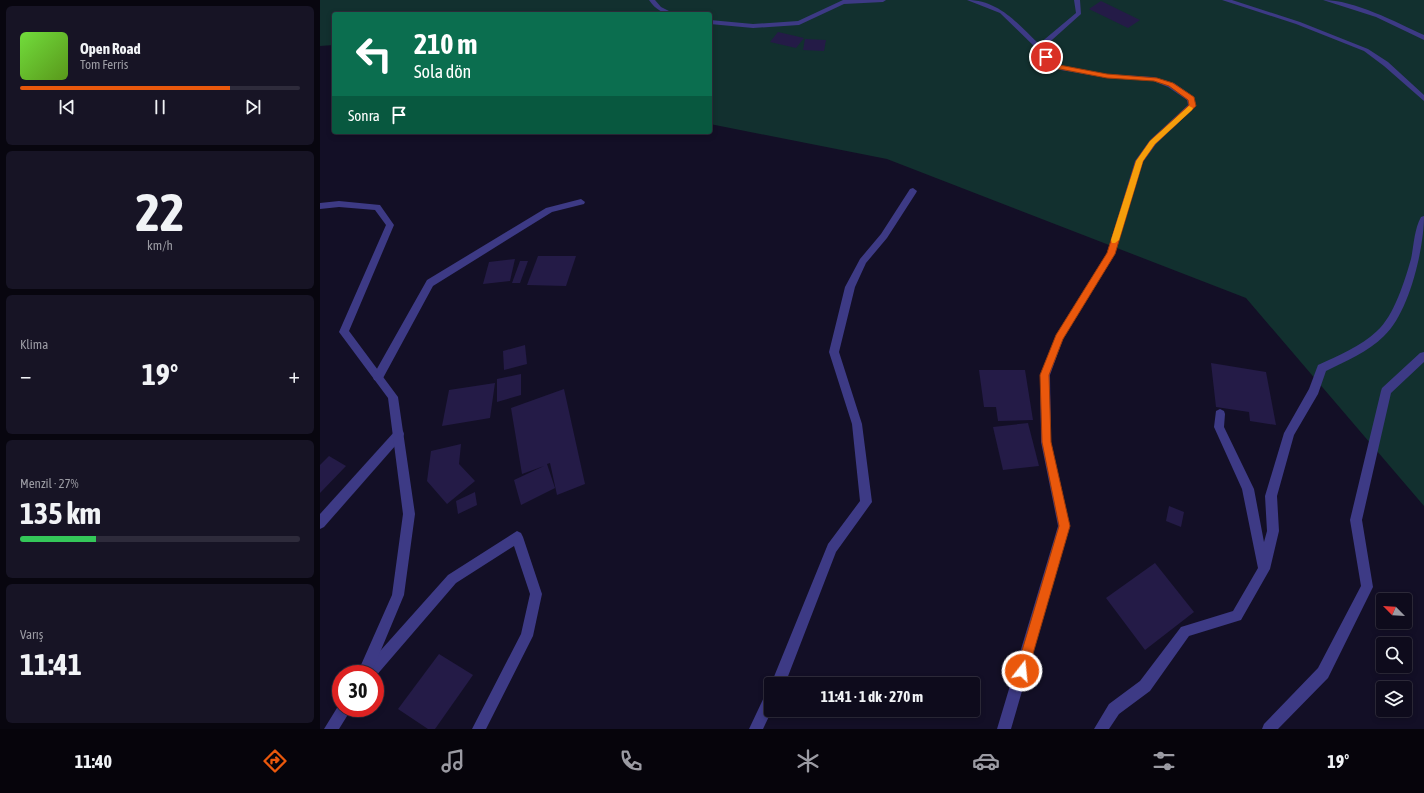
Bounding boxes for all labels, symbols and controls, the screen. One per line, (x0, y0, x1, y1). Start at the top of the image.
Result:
icon: left (348, 28, 400, 80)
text: 210 m (414, 28, 477, 60)
text: Open Road (80, 40, 141, 57)
pin (1029, 40, 1063, 74)
icon: arrive (1035, 46, 1057, 68)
text: Tom Ferris (80, 57, 128, 72)
text: Sola dön (414, 61, 471, 82)
icon: previous (56, 96, 78, 118)
icon: pause (149, 96, 171, 118)
icon: next (242, 96, 264, 118)
icon: arrive (388, 104, 410, 126)
text: Sonra (348, 107, 380, 124)
text: 22 (136, 182, 184, 242)
text: km/h (147, 238, 173, 253)
text: Klima (20, 337, 48, 352)
text: 19° (142, 357, 178, 391)
text: − (20, 362, 31, 388)
text: + (289, 362, 300, 388)
text: Menzil · 27% (20, 476, 79, 491)
text: 135 km (20, 496, 101, 530)
north arrow (1376, 593, 1412, 629)
map controls (1376, 593, 1412, 717)
text: Varış (20, 627, 43, 642)
button: search (1376, 637, 1412, 673)
text: 11:41 (20, 647, 82, 681)
position arrow (1001, 650, 1043, 692)
speed limit sign: 30 (332, 665, 384, 717)
button: layers (1376, 681, 1412, 717)
text: 11:41 · 1 dk · 270 m (821, 688, 923, 705)
icon: directions (261, 747, 289, 775)
icon: music (439, 747, 467, 775)
icon: phone (617, 747, 645, 775)
icon: climate (794, 747, 822, 775)
icon: car (972, 747, 1000, 775)
icon: filters (1150, 747, 1178, 775)
text: 11:40 (75, 751, 112, 772)
text: 19° (1327, 751, 1349, 772)

